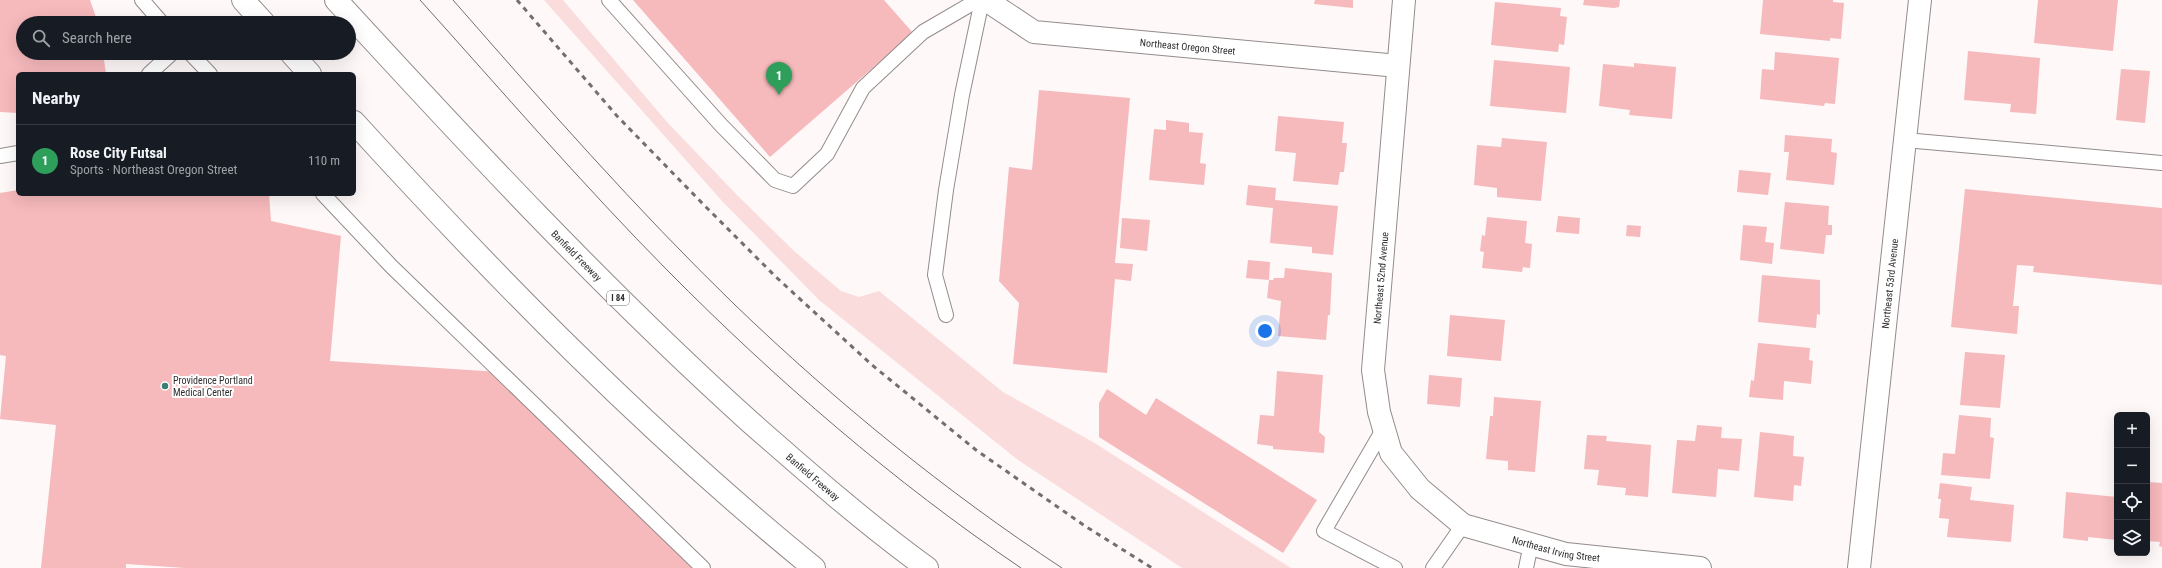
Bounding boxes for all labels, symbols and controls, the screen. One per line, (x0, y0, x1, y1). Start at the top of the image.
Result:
search box (16, 16, 356, 60)
icon: search (30, 27, 52, 49)
text: Search here (62, 29, 132, 47)
street label: Northeast Oregon Street (1139, 36, 1236, 56)
pin: 1 (766, 62, 792, 95)
text: Nearby (32, 88, 80, 108)
text: Rose City Futsal (70, 144, 167, 162)
text: 1 (42, 153, 48, 168)
text: 110 m (308, 153, 340, 168)
text: Sports · Northeast Oregon Street (70, 162, 237, 177)
street label: Banfield Freeway (549, 228, 604, 283)
street label: Northeast 52nd Avenue (1371, 231, 1391, 324)
street label: Northeast 53rd Avenue (1879, 238, 1900, 329)
road number: I 84 (607, 291, 629, 305)
your location (1255, 321, 1275, 341)
place label: Providence Portland Medical Center (173, 375, 253, 398)
marker: Providence Portland Medical Center (160, 381, 170, 391)
map controls (2114, 412, 2150, 556)
button: + (2114, 412, 2150, 448)
button: − (2114, 448, 2150, 484)
street label: Banfield Freeway (784, 451, 842, 503)
button: locate (2114, 484, 2150, 520)
button: layers (2114, 520, 2150, 556)
street label: Northeast Irving Street (1511, 534, 1600, 563)

